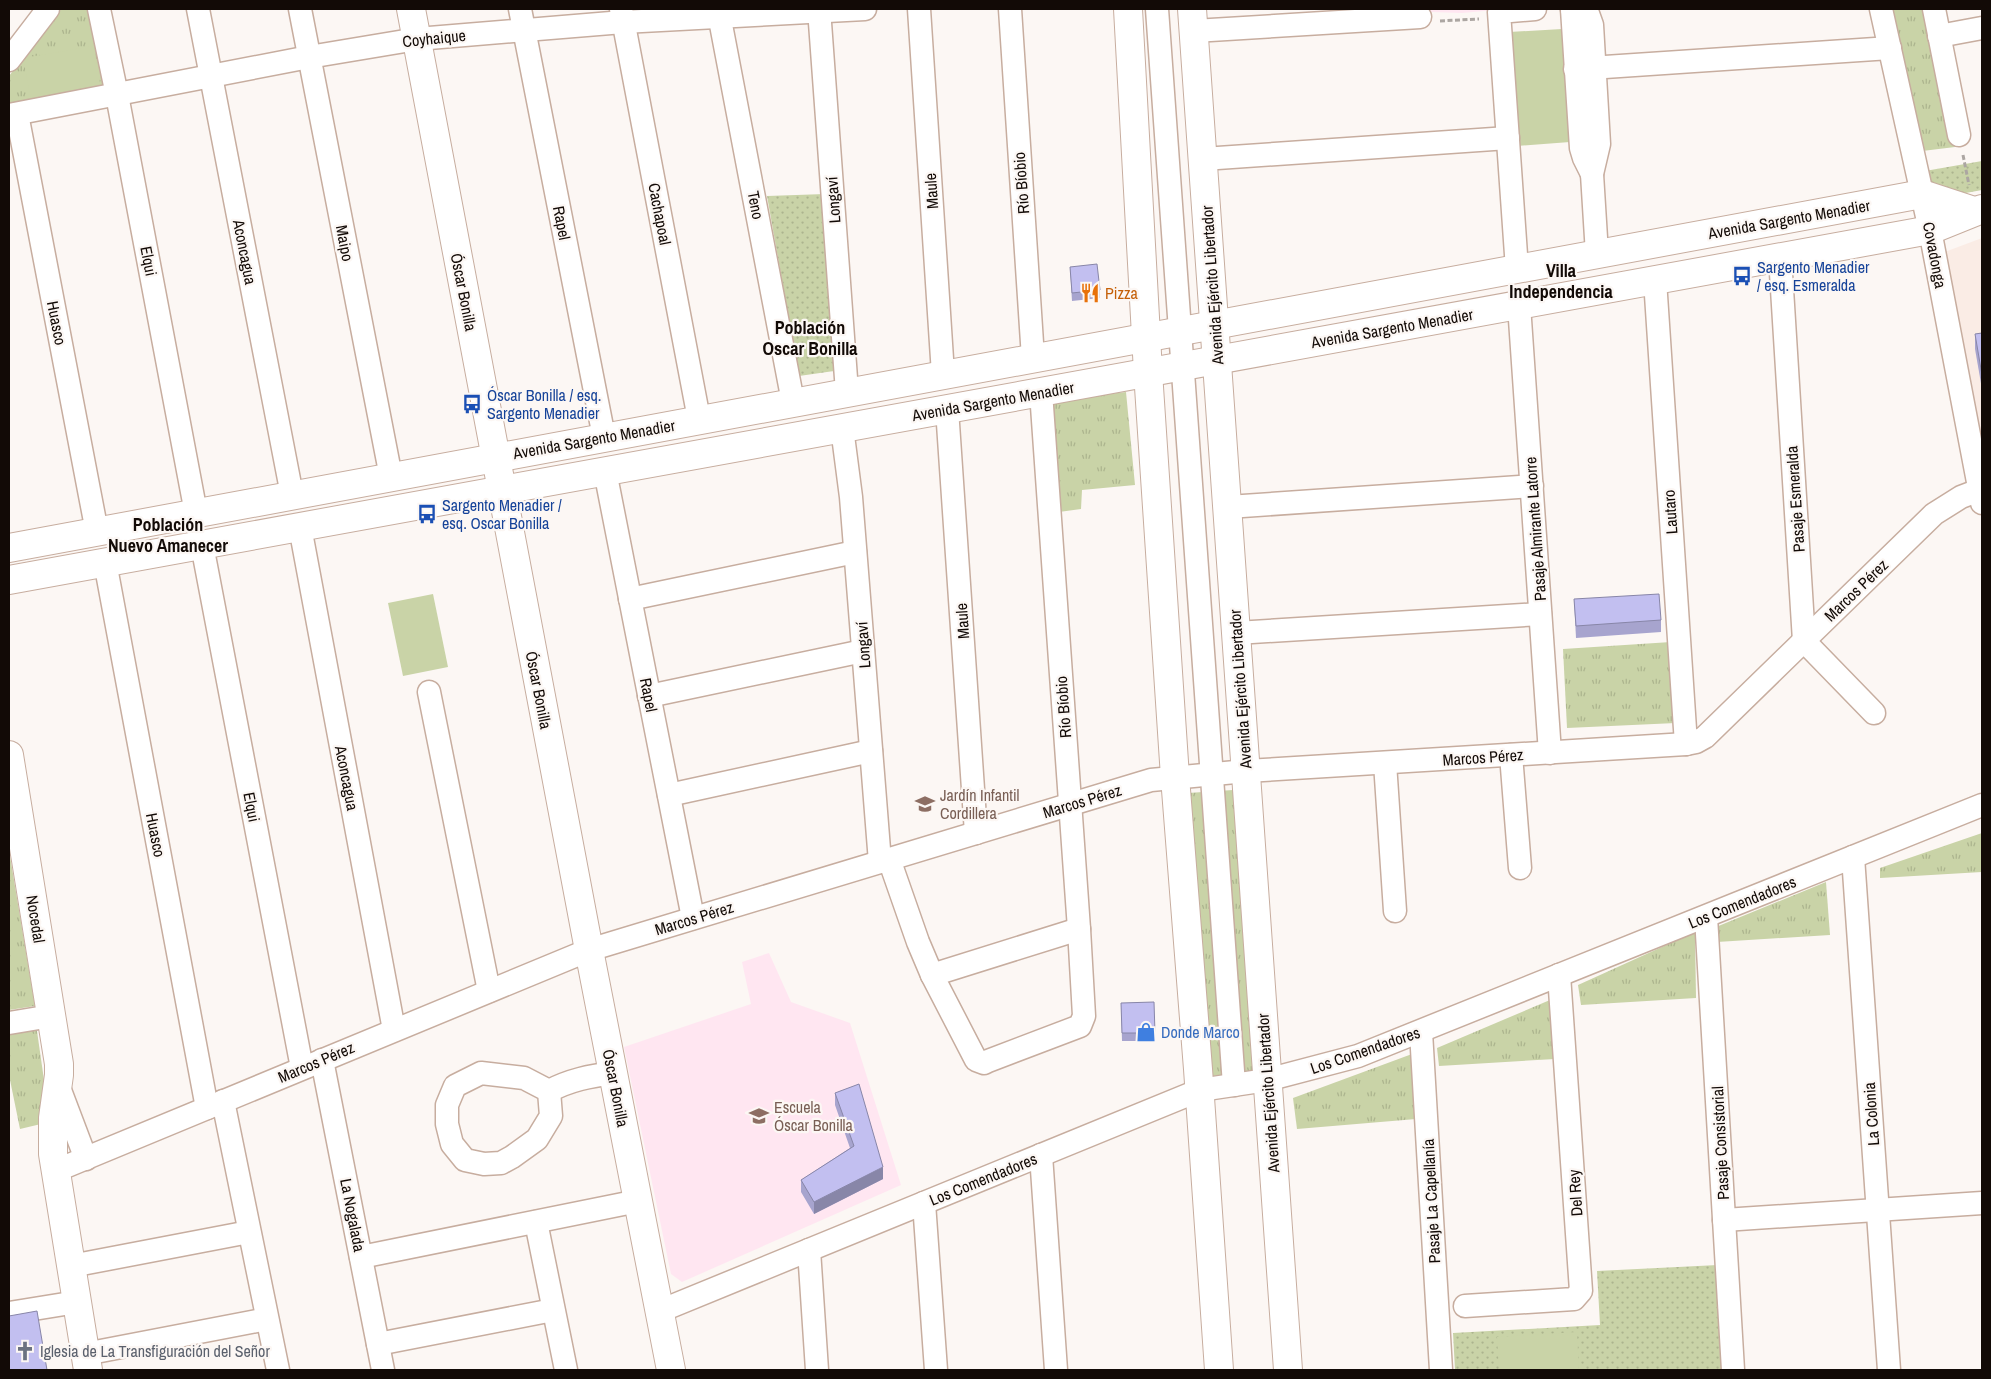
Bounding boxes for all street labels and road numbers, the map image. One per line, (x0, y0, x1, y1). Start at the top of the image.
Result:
street label: Coyhaique (401, 24, 467, 52)
street label: Río Bíobio (1008, 151, 1034, 215)
street label: Maule (919, 172, 943, 210)
street label: Longaví (820, 176, 846, 224)
street label: Cachapoal (643, 181, 677, 247)
street label: Teno (742, 189, 770, 221)
street label: Avenida Sargento Menadier (1705, 194, 1872, 244)
street label: Rapel (548, 204, 576, 242)
street label: Avenida Ejército Libertador (1195, 204, 1229, 366)
street label: Aconcagua (228, 217, 262, 287)
street label: Covadonga (1918, 220, 1952, 291)
street label: Maipo (331, 223, 359, 263)
street label: Elqui (135, 244, 163, 278)
street label: Óscar Bonilla (446, 251, 482, 333)
street label: Huasco (42, 299, 72, 347)
street label: Avenida Sargento Menadier (1308, 303, 1475, 353)
street label: Avenida Sargento Menadier (909, 376, 1076, 426)
street label: Avenida Sargento Menadier (510, 414, 677, 464)
street label: Pasaje Esmeralda (1780, 444, 1810, 553)
street label: Pasaje Almirante Latorre (1519, 456, 1551, 602)
street label: Lautaro (1657, 489, 1683, 535)
street label: Marcos Pérez (1819, 554, 1893, 626)
street label: Maule (950, 602, 974, 640)
street label: Avenida Ejército Libertador (1223, 608, 1257, 770)
street label: Longaví (850, 621, 876, 669)
street label: Óscar Bonilla (521, 649, 557, 731)
street label: Río Bíobio (1050, 675, 1076, 739)
street label: Rapel (635, 676, 663, 714)
street label: Aconcagua (330, 743, 364, 813)
street label: Marcos Pérez (1442, 743, 1525, 771)
street label: Marcos Pérez (1040, 779, 1124, 823)
street label: Elqui (238, 790, 266, 824)
street label: Huasco (141, 811, 171, 859)
street label: Los Comendadores (1685, 870, 1799, 934)
street label: Nocedal (21, 894, 51, 945)
street label: Marcos Pérez (652, 896, 736, 940)
street label: Avenida Ejército Libertador (1251, 1012, 1285, 1174)
street label: Los Comendadores (1307, 1021, 1423, 1079)
street label: Marcos Pérez (274, 1036, 358, 1088)
street label: Óscar Bonilla (598, 1047, 634, 1129)
street label: La Colonia (1858, 1081, 1884, 1146)
street label: Pasaje Consistorial (1706, 1086, 1734, 1200)
street label: Pasaje La Capellanía (1417, 1137, 1445, 1264)
street label: Los Comendadores (926, 1147, 1040, 1211)
street label: Del Rey (1562, 1169, 1588, 1217)
street label: La Nogalada (335, 1176, 371, 1254)

